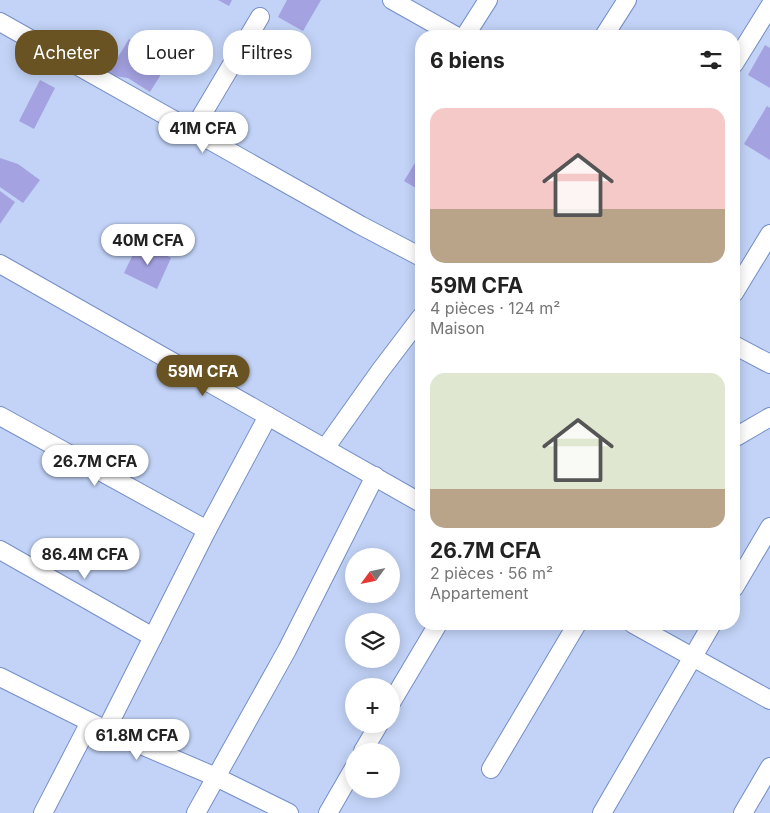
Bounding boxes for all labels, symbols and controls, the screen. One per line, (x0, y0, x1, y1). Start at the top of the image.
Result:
chip: Acheter (15, 30, 118, 75)
chip: Louer (128, 30, 213, 75)
chip: Filtres (223, 30, 311, 75)
icon: filters (697, 46, 725, 74)
text: 6 biens (430, 48, 505, 73)
pin: 41M CFA (157, 112, 249, 154)
text: 41M CFA (169, 118, 237, 138)
icon: home (533, 140, 623, 230)
pin: 40M CFA (102, 224, 194, 266)
text: 40M CFA (112, 230, 184, 250)
text: 59M CFA (430, 273, 523, 298)
text: 4 pièces · 124 m² (430, 298, 560, 318)
text: Maison (430, 318, 485, 338)
pin: 59M CFA (157, 354, 249, 397)
text: 59M CFA (167, 361, 239, 381)
icon: home (533, 405, 623, 495)
pin: 26.7M CFA (38, 444, 152, 487)
text: 26.7M CFA (53, 451, 137, 471)
pin: 86.4M CFA (28, 538, 142, 580)
text: 26.7M CFA (430, 538, 541, 563)
text: 86.4M CFA (42, 544, 128, 564)
north arrow (345, 548, 400, 602)
map controls (345, 548, 400, 798)
text: 2 pièces · 56 m² (430, 563, 553, 583)
text: Appartement (430, 583, 528, 603)
button: layers (345, 613, 400, 668)
button: + (345, 678, 400, 733)
pin: 61.8M CFA (80, 718, 194, 761)
text: 61.8M CFA (95, 725, 179, 745)
button: − (345, 743, 400, 798)

